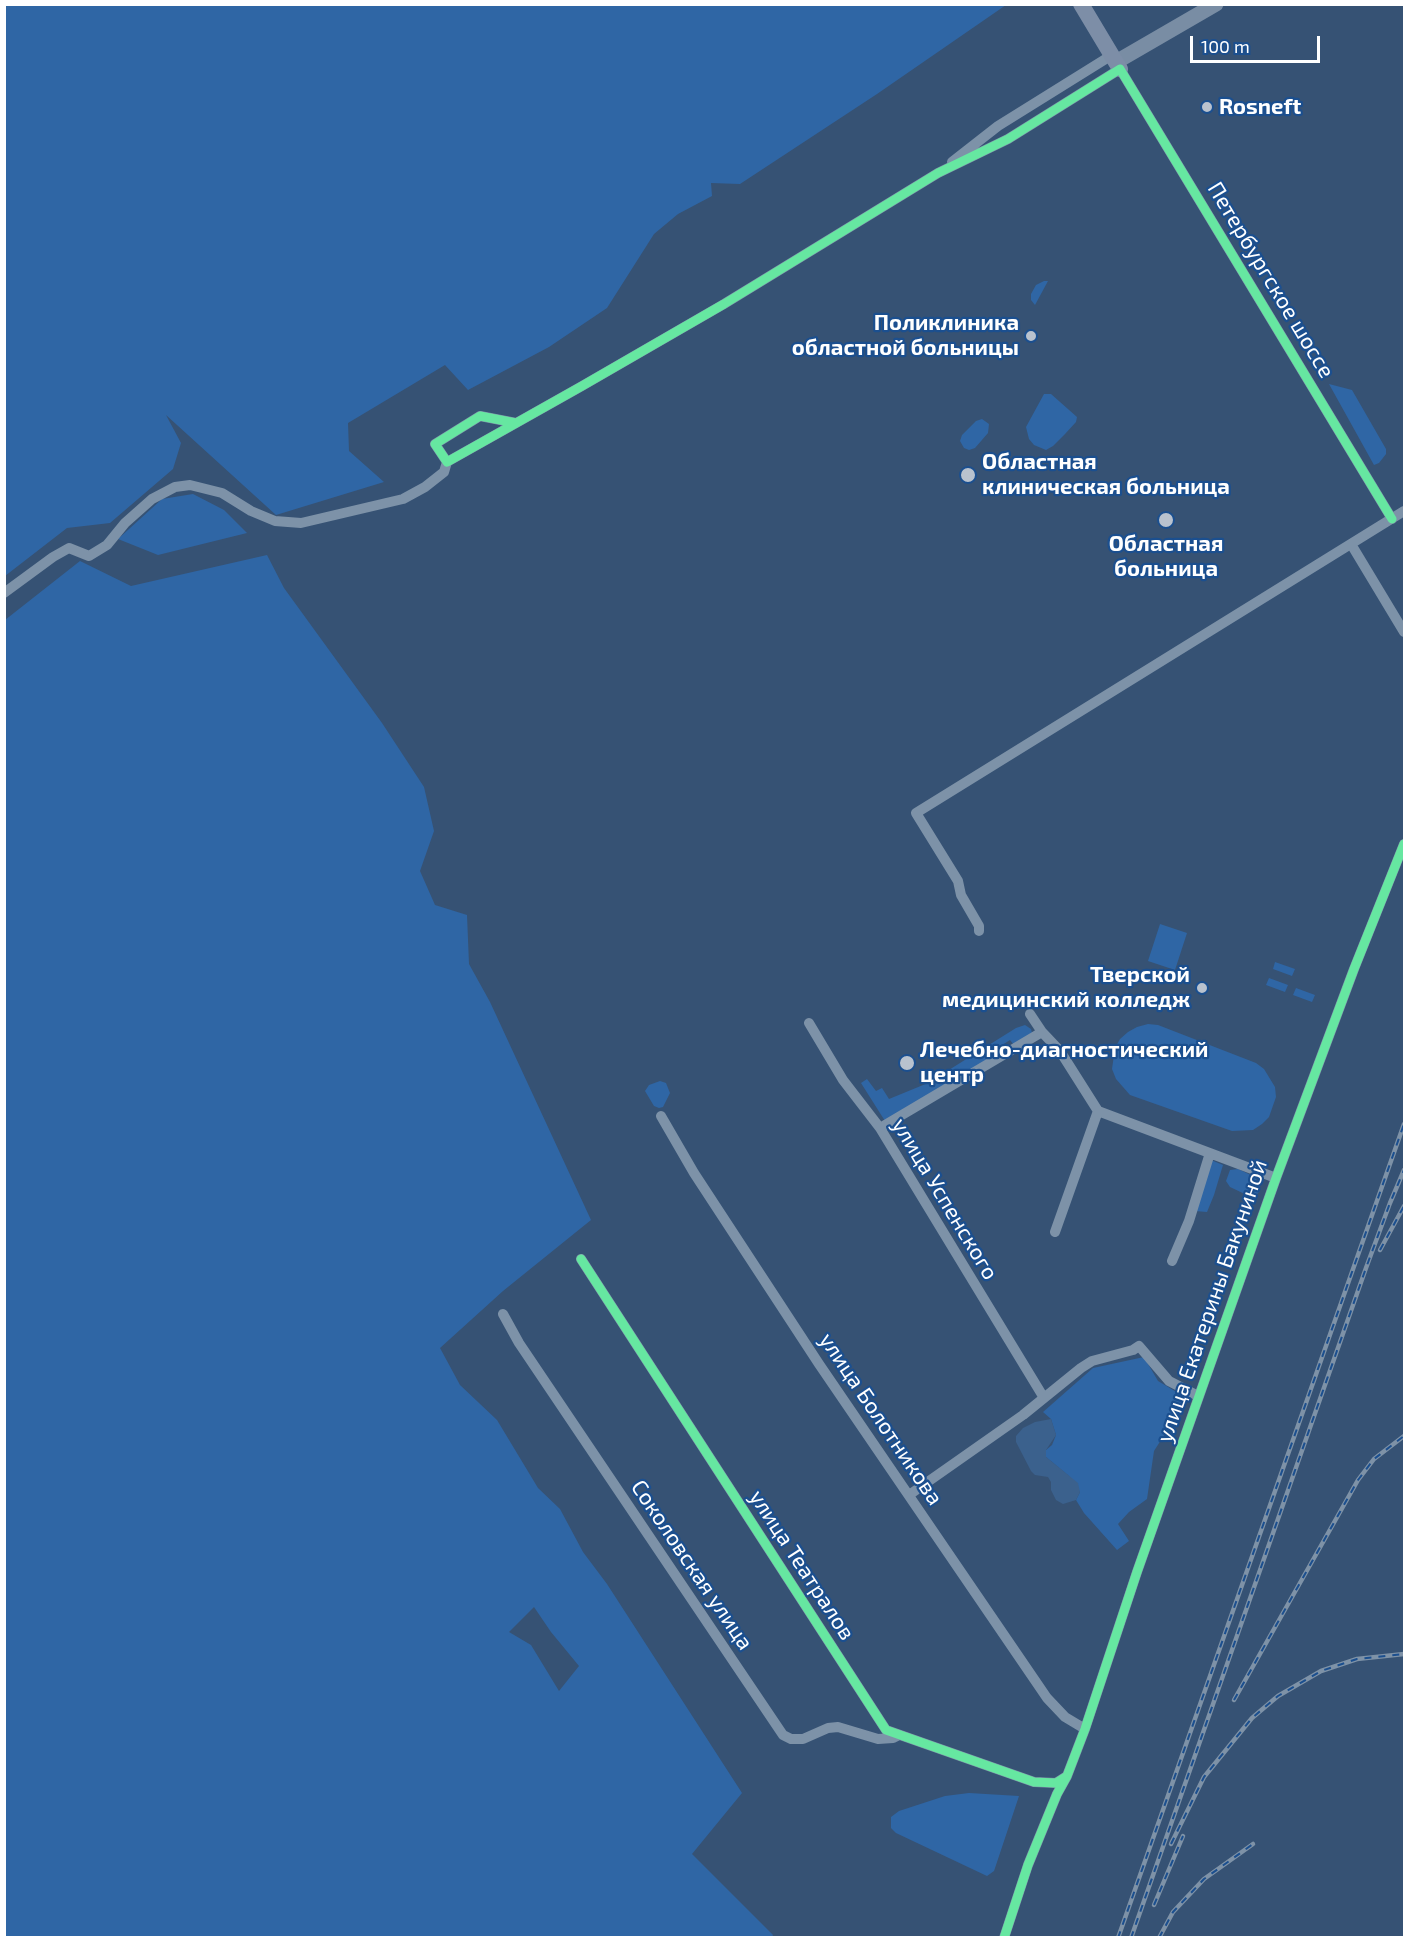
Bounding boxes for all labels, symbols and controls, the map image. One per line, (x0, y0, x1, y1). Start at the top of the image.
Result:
scale bar (1193, 24, 1324, 62)
text: 100 m (1201, 35, 1250, 57)
place label: Rosneft (1219, 94, 1301, 120)
marker: Rosneft (1200, 100, 1214, 114)
street label: Петербургское шоссе (1202, 177, 1340, 383)
place label: Поликлиника областной больницы (792, 310, 1019, 362)
marker: Поликлиника областной больницы (1024, 329, 1038, 343)
place label: Областная клиническая больница (982, 449, 1230, 500)
marker: Областная клиническая больница (959, 466, 977, 484)
marker: Областная больница (1157, 511, 1175, 529)
place label: Областная больница (1109, 531, 1223, 582)
place label: Тверской медицинский колледж (942, 962, 1190, 1014)
marker: Тверской медицинский колледж (1195, 981, 1209, 995)
place label: Лечебно-диагностический центр (920, 1037, 1208, 1088)
marker: Лечебно-диагностический центр (898, 1054, 916, 1072)
street label: улица Успенского (886, 1114, 1004, 1284)
street label: улица Екатерины Бакуниной (1151, 1156, 1273, 1446)
street label: улица Болотникова (814, 1328, 948, 1510)
street label: Соколовская улица (625, 1475, 759, 1655)
street label: улица Театралов (744, 1485, 860, 1645)

